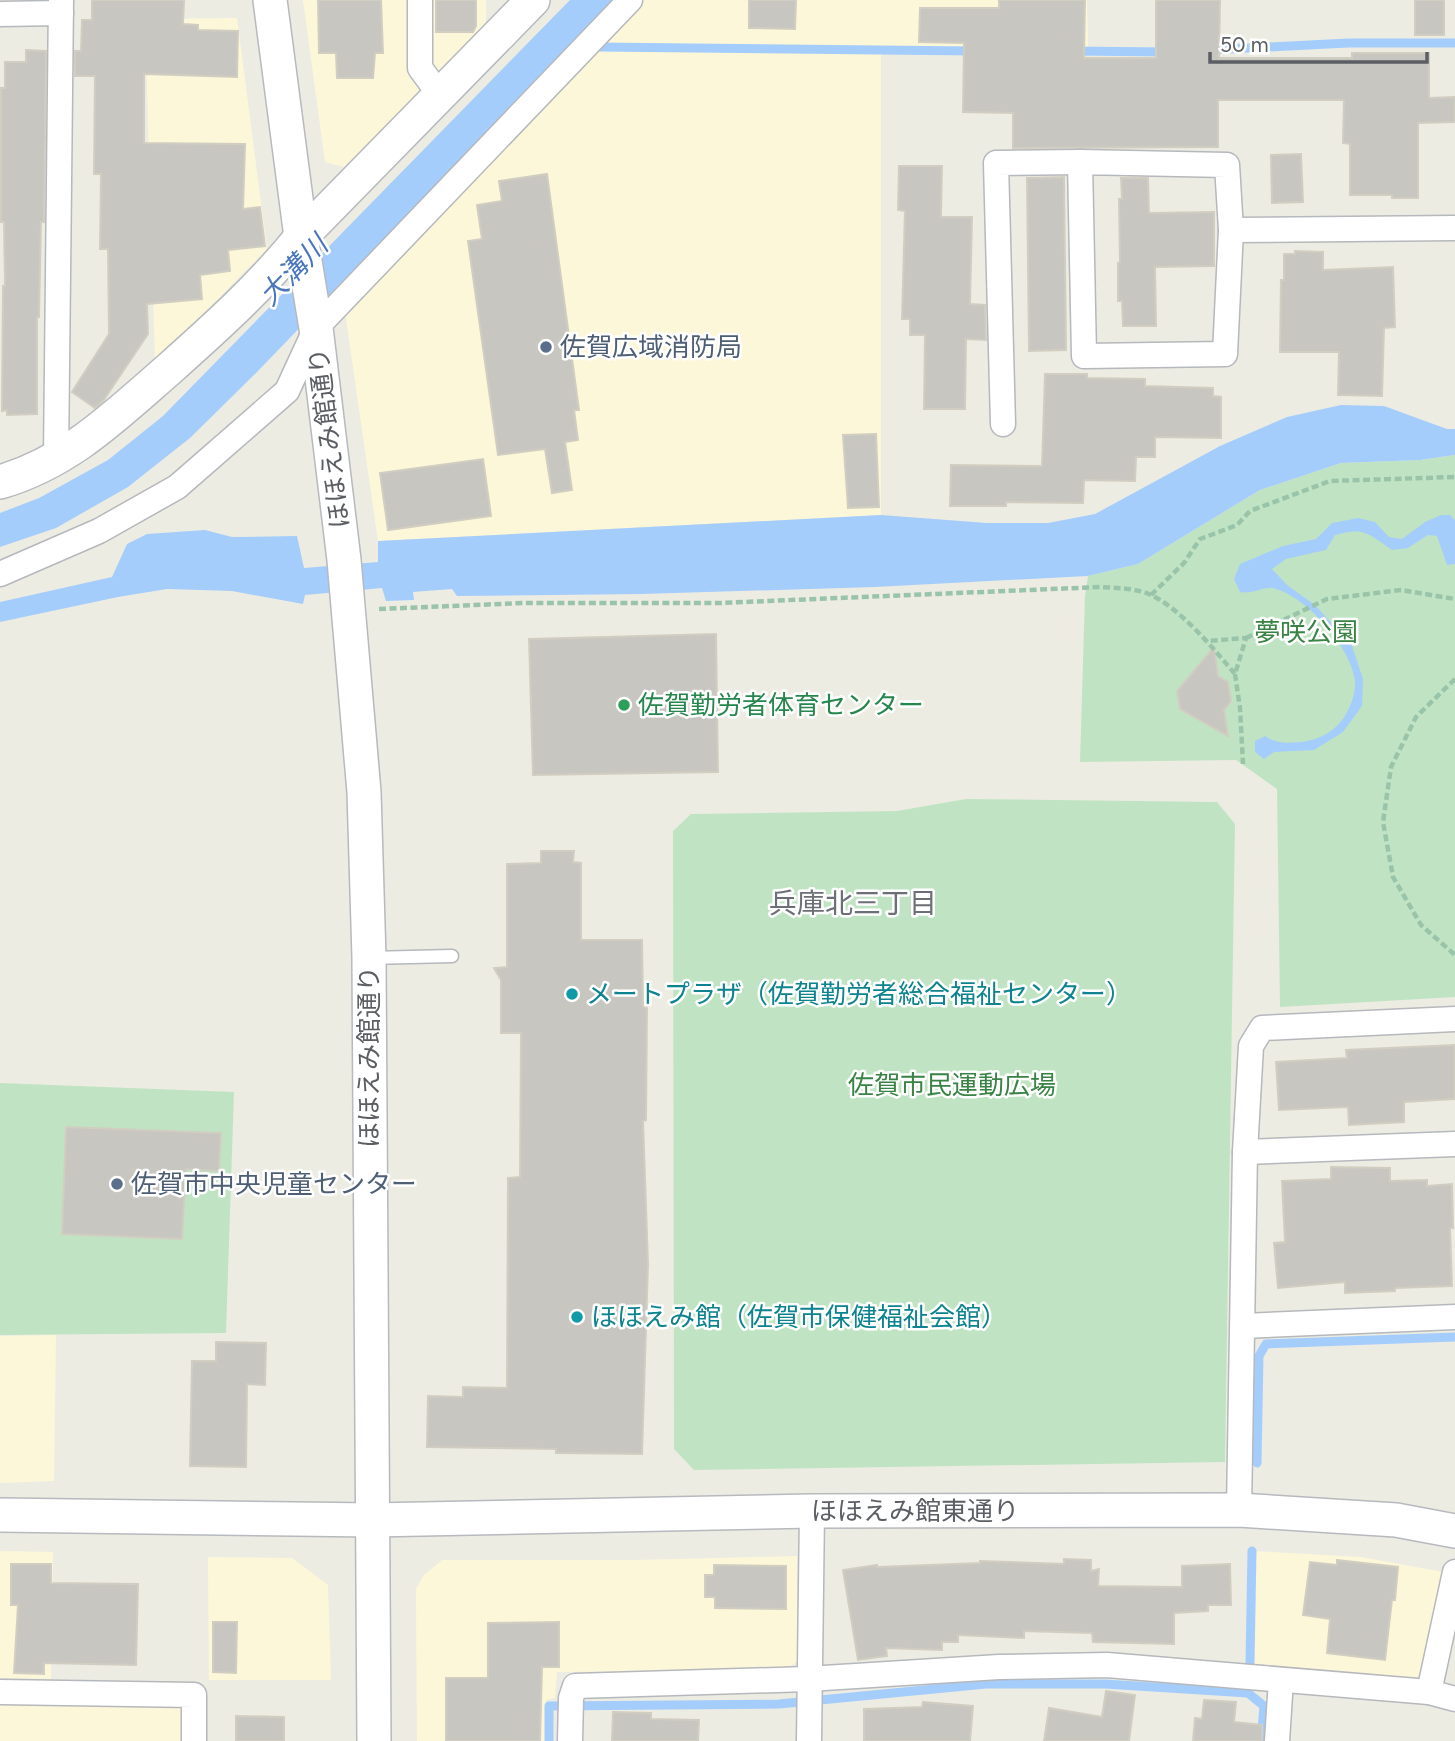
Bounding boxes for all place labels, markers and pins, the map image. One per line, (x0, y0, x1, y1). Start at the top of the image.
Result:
place label: 佐賀広域消防局 (560, 331, 742, 363)
marker: 佐賀広域消防局 (538, 339, 554, 355)
place label: 佐賀勤労者体育センター (638, 689, 924, 721)
marker: 佐賀勤労者体育センター (616, 697, 632, 713)
place label: メートプラザ（佐賀勤労者総合福祉センター） (586, 978, 1132, 1010)
marker: メートプラザ（佐賀勤労者総合福祉センター） (564, 986, 580, 1002)
place label: 佐賀市中央児童センター (131, 1168, 417, 1200)
marker: 佐賀市中央児童センター (109, 1176, 125, 1192)
place label: ほほえみ館（佐賀市保健福祉会館） (591, 1301, 1007, 1333)
marker: ほほえみ館（佐賀市保健福祉会館） (569, 1309, 585, 1325)

